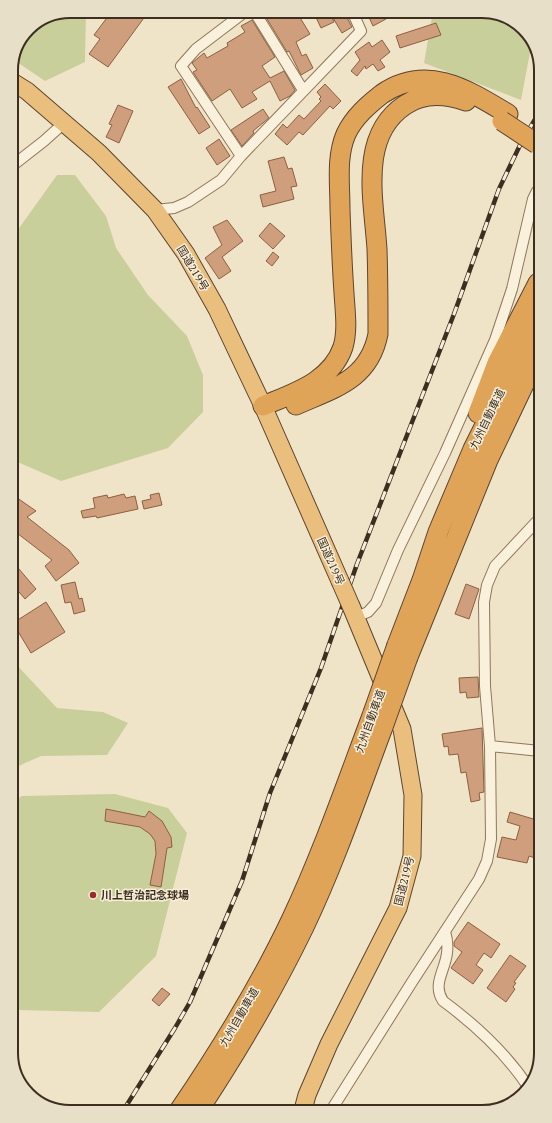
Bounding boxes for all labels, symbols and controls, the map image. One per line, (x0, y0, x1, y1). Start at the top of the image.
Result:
street label: 国道219号 (174, 243, 212, 293)
street label: 九州自動車道 (466, 386, 508, 452)
street label: 国道219号 (314, 535, 348, 587)
street label: 九州自動車道 (352, 688, 388, 754)
street label: 国道219号 (391, 855, 417, 907)
place label: 川上哲治記念球場 (101, 888, 189, 902)
marker: 川上哲治記念球場 (88, 890, 98, 900)
street label: 九州自動車道 (216, 985, 262, 1049)

